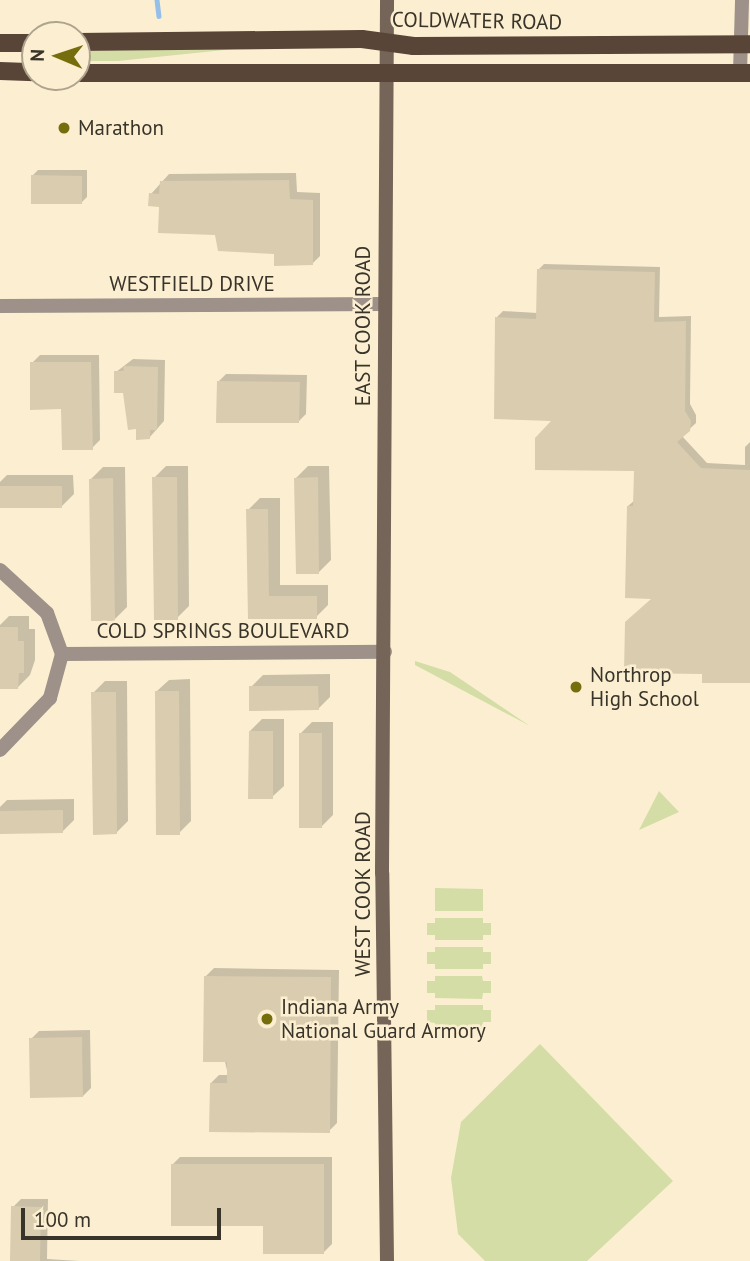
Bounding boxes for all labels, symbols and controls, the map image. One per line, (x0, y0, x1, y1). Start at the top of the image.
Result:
street label: COLDWATER ROAD (392, 7, 562, 35)
north arrow (21, 21, 91, 91)
text: N (25, 49, 49, 62)
place label: Marathon (78, 115, 164, 141)
marker: Marathon (56, 120, 72, 136)
street label: EAST COOK ROAD (350, 245, 376, 407)
street label: WESTFIELD DRIVE (109, 271, 275, 297)
street label: COLD SPRINGS BOULEVARD (96, 618, 350, 644)
place label: Northrop High School (590, 662, 699, 712)
marker: Northrop High School (568, 679, 584, 695)
street label: WEST COOK ROAD (350, 810, 376, 978)
place label: Indiana Army National Guard Armory (281, 994, 486, 1044)
marker: Indiana Army National Guard Armory (259, 1011, 275, 1027)
scale bar (24, 1194, 224, 1238)
text: 100 m (34, 1206, 91, 1233)

